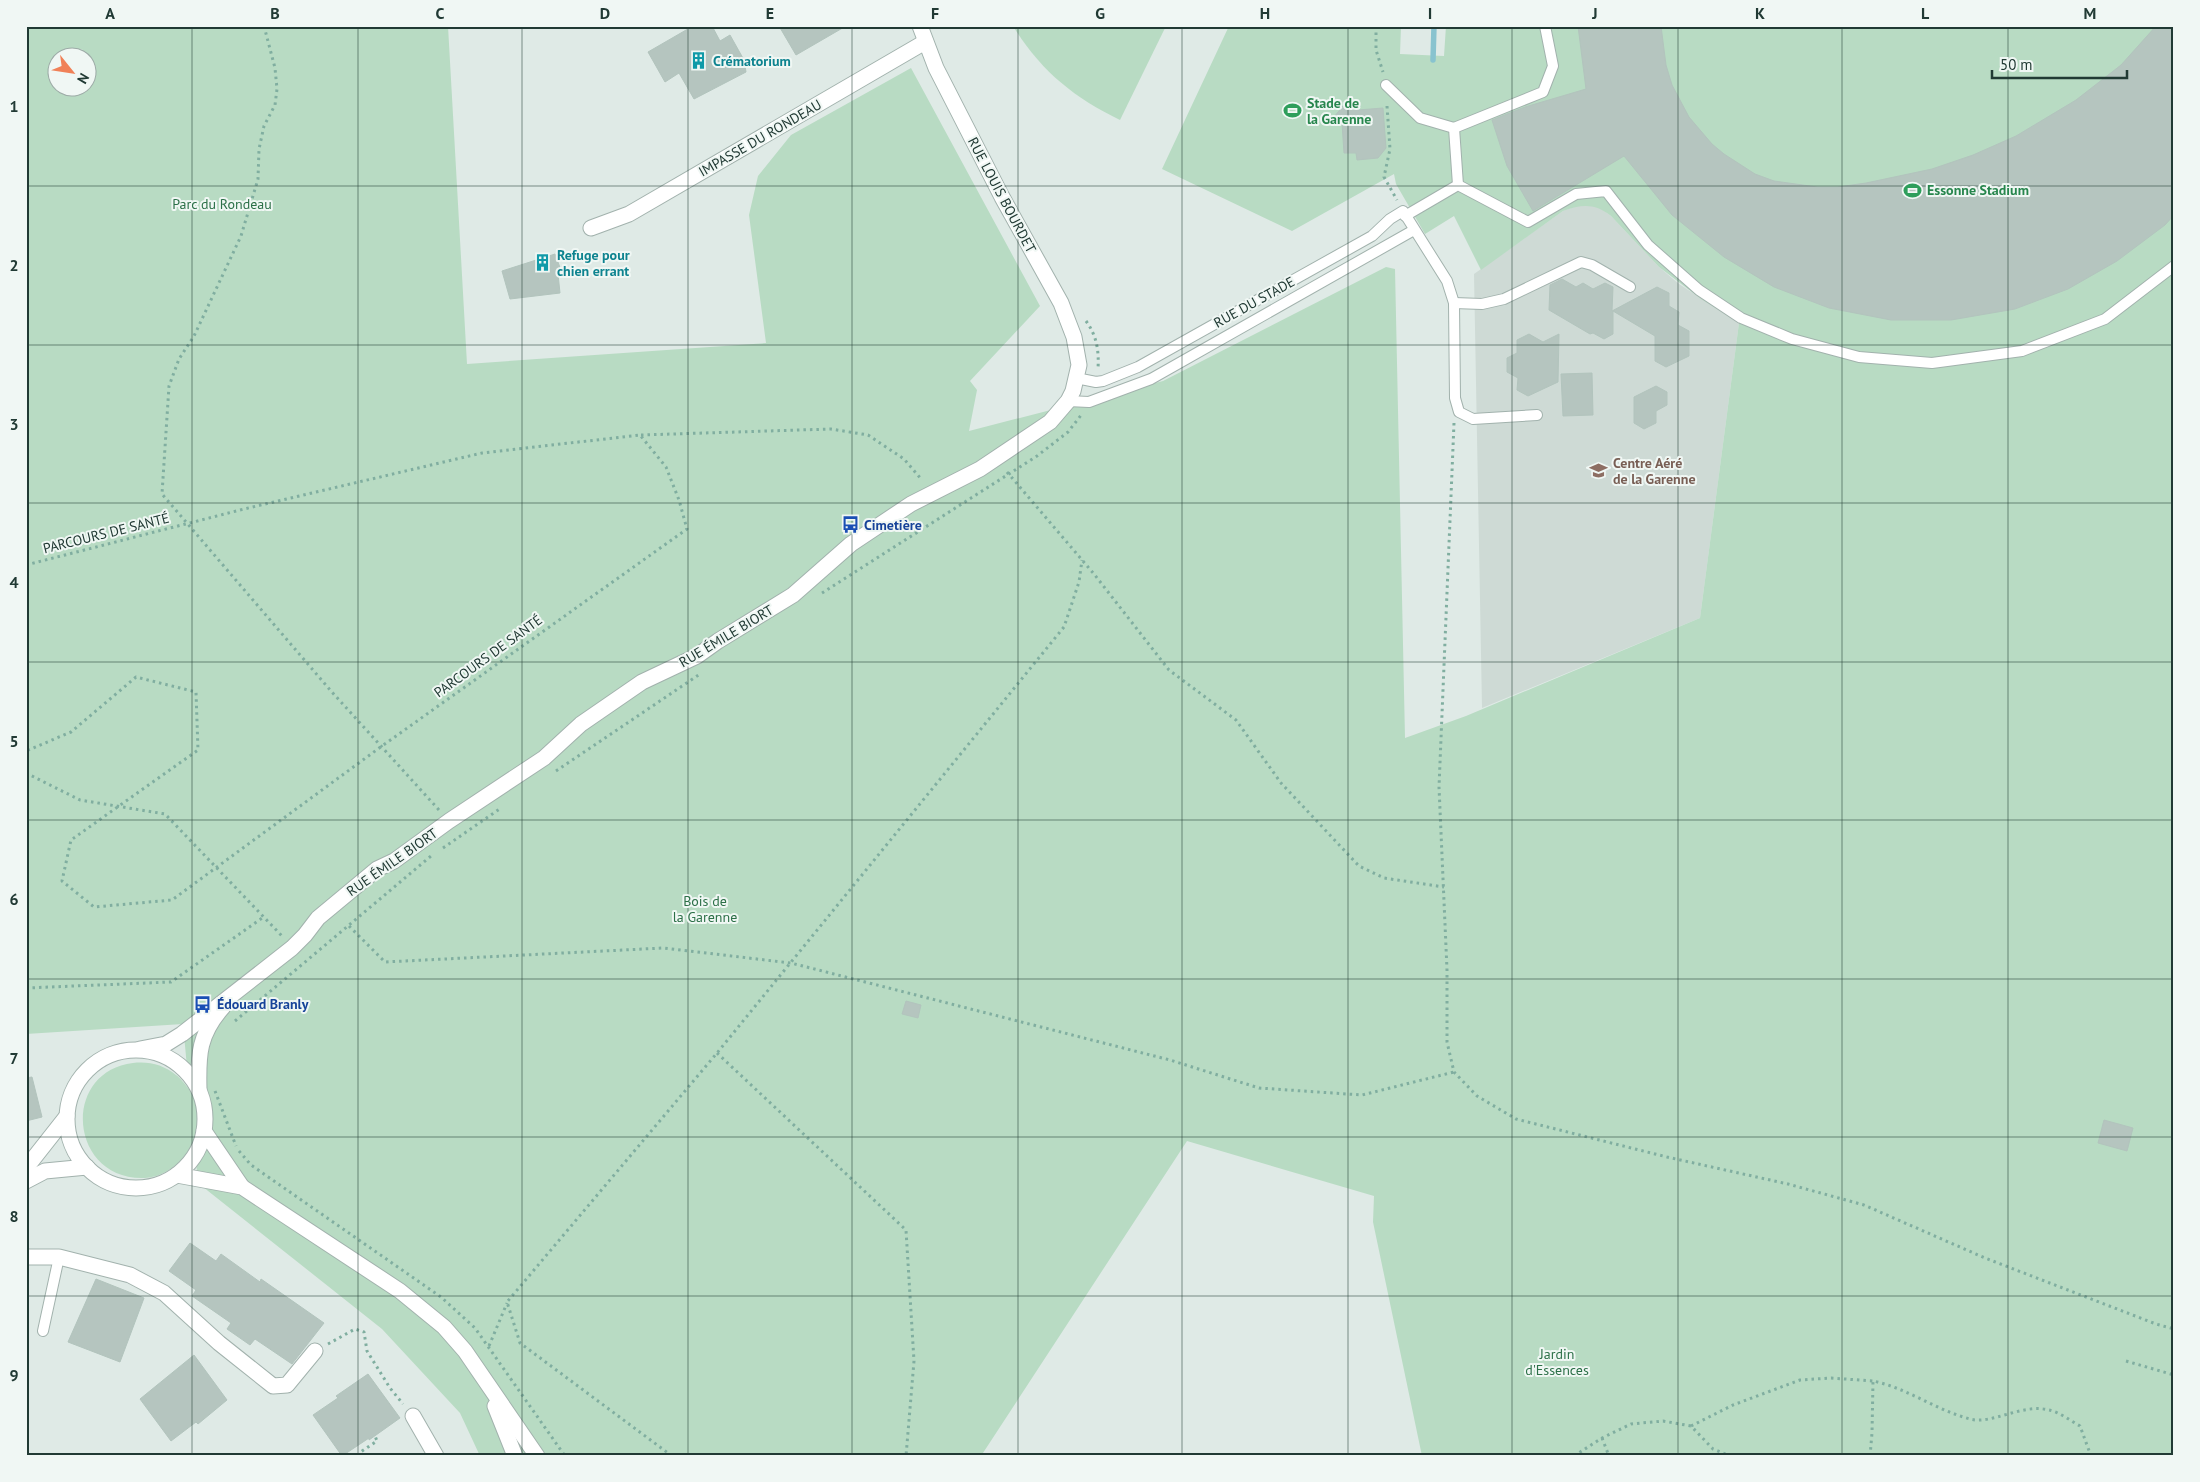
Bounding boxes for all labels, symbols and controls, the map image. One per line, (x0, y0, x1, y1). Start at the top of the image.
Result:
text: A (105, 3, 115, 23)
text: B (270, 3, 280, 23)
text: C (436, 3, 445, 23)
text: D (600, 3, 610, 23)
text: E (766, 3, 774, 23)
text: F (931, 3, 939, 23)
text: G (1095, 3, 1105, 23)
text: H (1260, 3, 1270, 23)
text: I (1428, 3, 1432, 23)
text: J (1591, 3, 1598, 23)
text: K (1755, 3, 1765, 23)
text: L (1921, 3, 1930, 23)
text: M (2084, 3, 2096, 23)
north arrow (48, 48, 98, 98)
scale bar (1992, 48, 2128, 80)
building icon: Crématorium (689, 51, 709, 71)
place label: Crématorium (713, 52, 791, 70)
text: 50 m (2000, 55, 2033, 74)
text: N (73, 70, 93, 87)
place label: Stade de la Garenne (1307, 94, 1371, 128)
street label: IMPASSE DU RONDEAU (695, 95, 825, 181)
text: 1 (9, 96, 19, 116)
sports icon: Stade de la Garenne (1283, 101, 1303, 121)
street label: RUE LOUIS BOURDET (964, 134, 1040, 256)
sports icon: Essonne Stadium (1903, 180, 1923, 200)
place label: Essonne Stadium (1927, 181, 2029, 199)
park label: Parc du Rondeau (172, 195, 272, 213)
place label: Refuge pour chien errant (557, 246, 630, 280)
building icon: Refuge pour chien errant (533, 253, 553, 273)
text: 2 (9, 255, 19, 275)
street label: RUE DU STADE (1210, 272, 1298, 332)
text: 3 (9, 414, 19, 434)
place label: Centre Aéré de la Garenne (1613, 454, 1696, 488)
school or university icon: Centre Aéré de la Garenne (1589, 461, 1609, 481)
street label: PARCOURS DE SANTÉ (41, 509, 171, 557)
bus stop icon: Cimetière (840, 515, 860, 535)
place label: Cimetière (864, 516, 922, 534)
text: 4 (9, 572, 19, 592)
street label: RUE ÉMILE BIORT (676, 601, 777, 671)
street label: PARCOURS DE SANTÉ (430, 611, 546, 701)
text: 5 (9, 731, 19, 751)
street label: RUE ÉMILE BIORT (343, 824, 441, 900)
text: 6 (9, 889, 19, 909)
park label: Bois de la Garenne (673, 892, 737, 926)
bus stop icon: Édouard Branly (193, 994, 213, 1014)
place label: Édouard Branly (217, 995, 309, 1013)
text: 7 (9, 1048, 19, 1068)
text: 8 (9, 1206, 19, 1226)
park label: Jardin d'Essences (1525, 1345, 1589, 1379)
text: 9 (9, 1365, 19, 1385)

